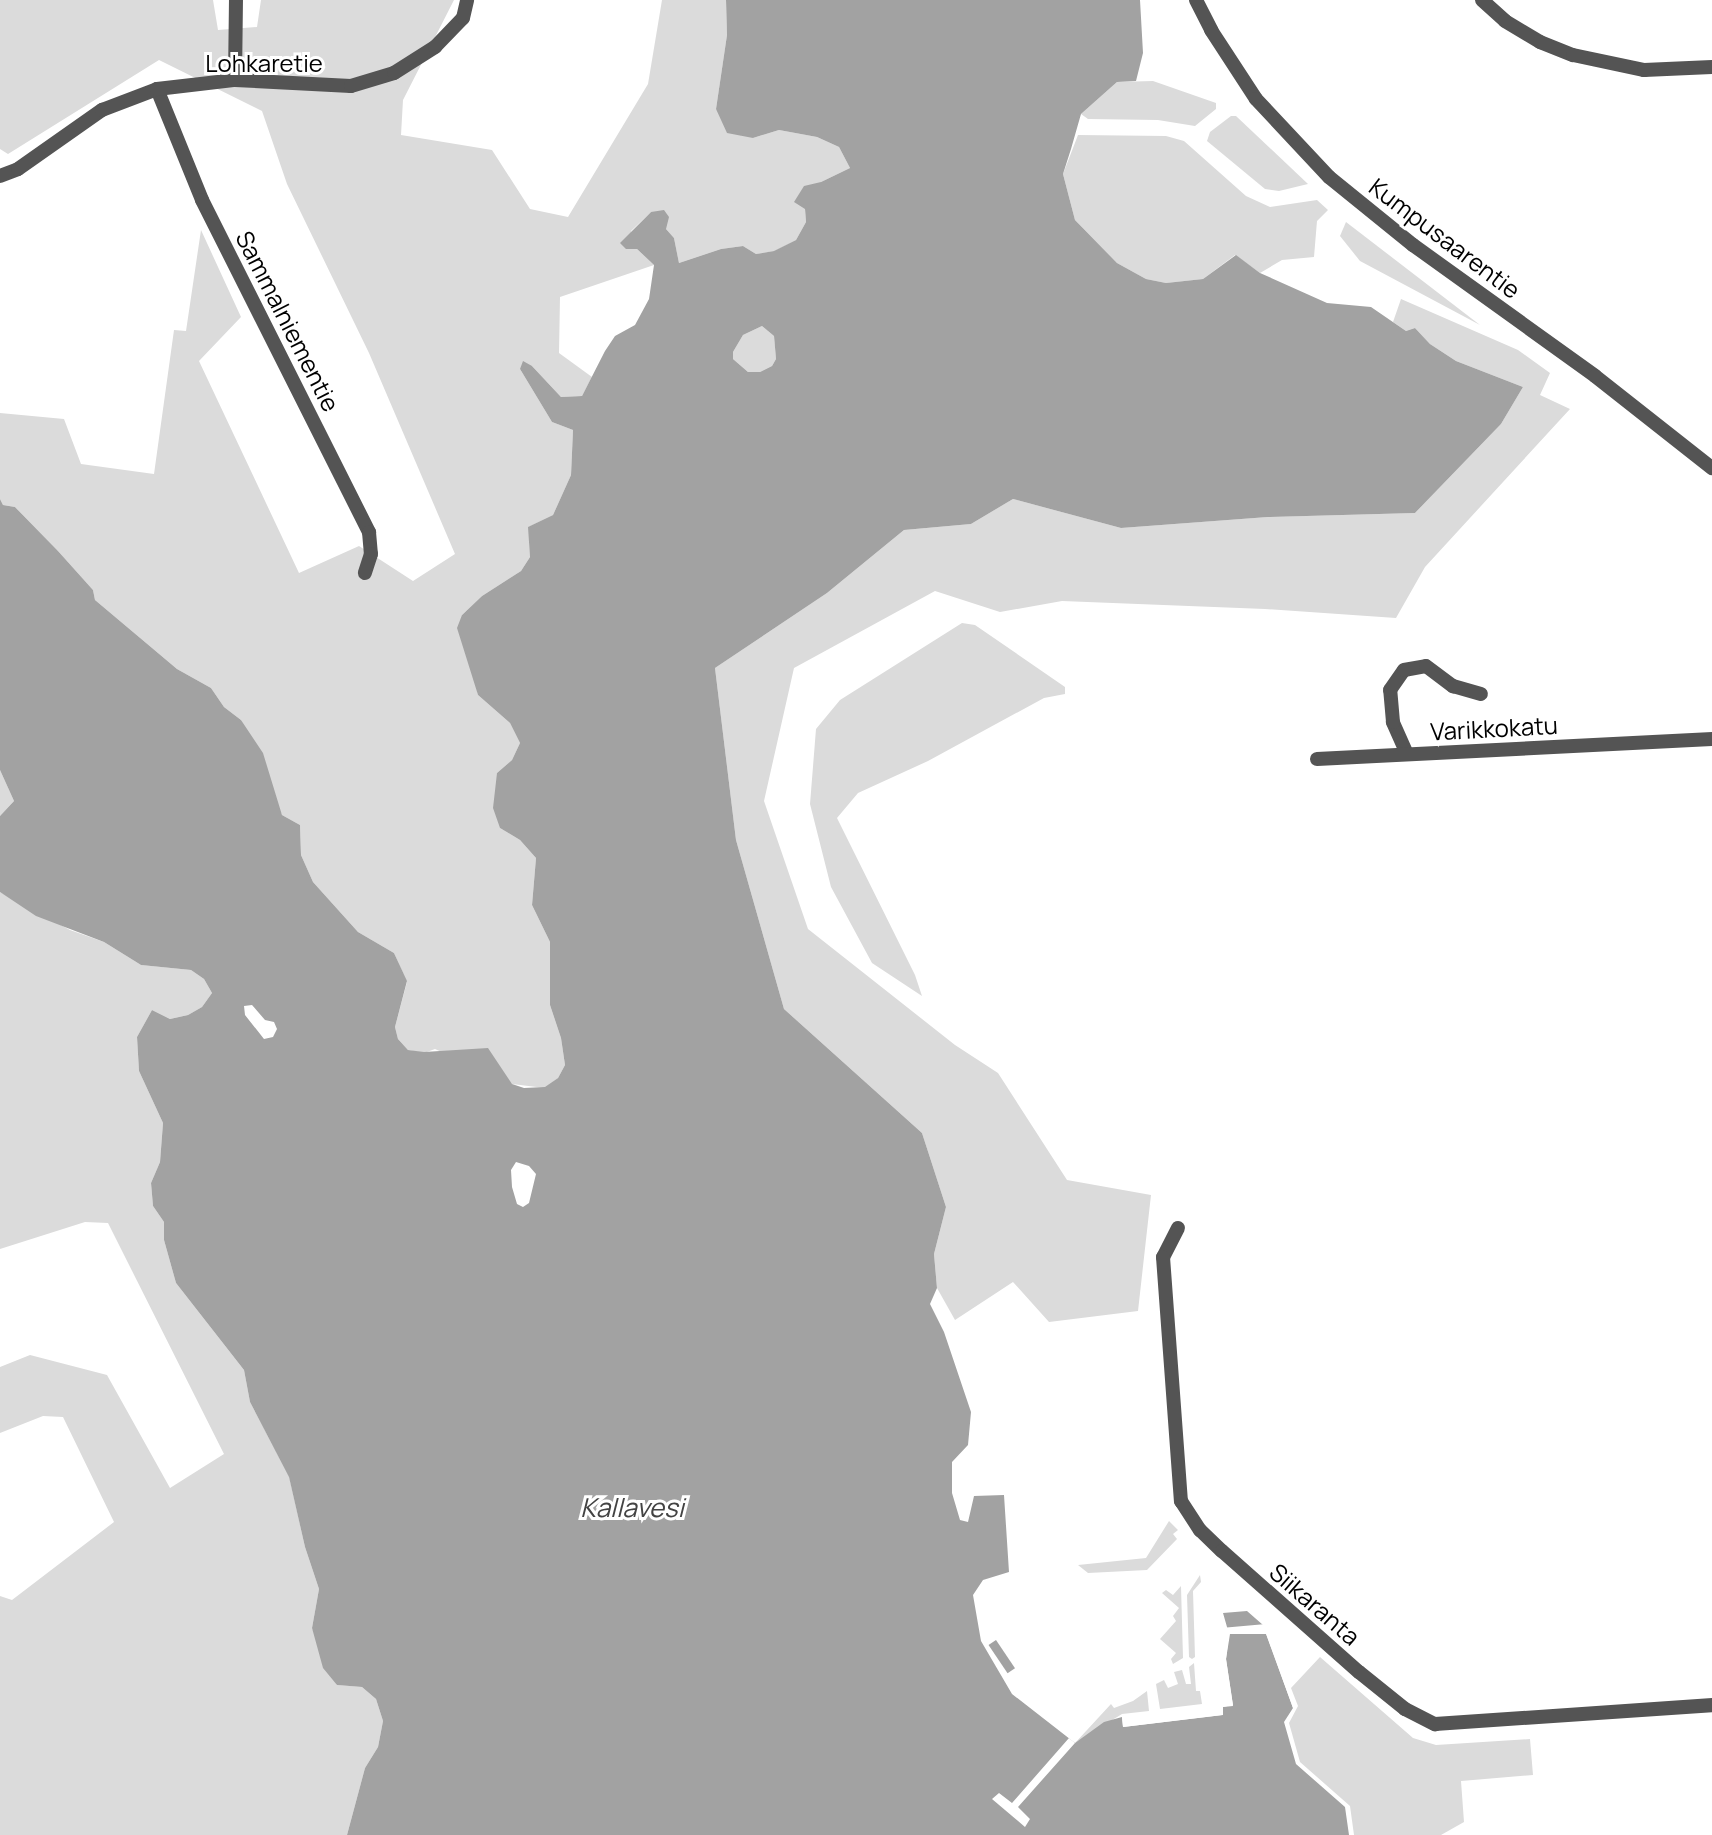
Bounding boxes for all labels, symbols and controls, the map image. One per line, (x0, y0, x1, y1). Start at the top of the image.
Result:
street label: Lohkaretie (205, 49, 323, 77)
street label: Kumpusaarentie (1364, 172, 1526, 304)
street label: Sammalniementie (230, 226, 346, 416)
street label: Varikkokatu (1429, 710, 1559, 746)
water label: Kallavesi (580, 1492, 684, 1524)
street label: Siikaranta (1264, 1557, 1366, 1651)

